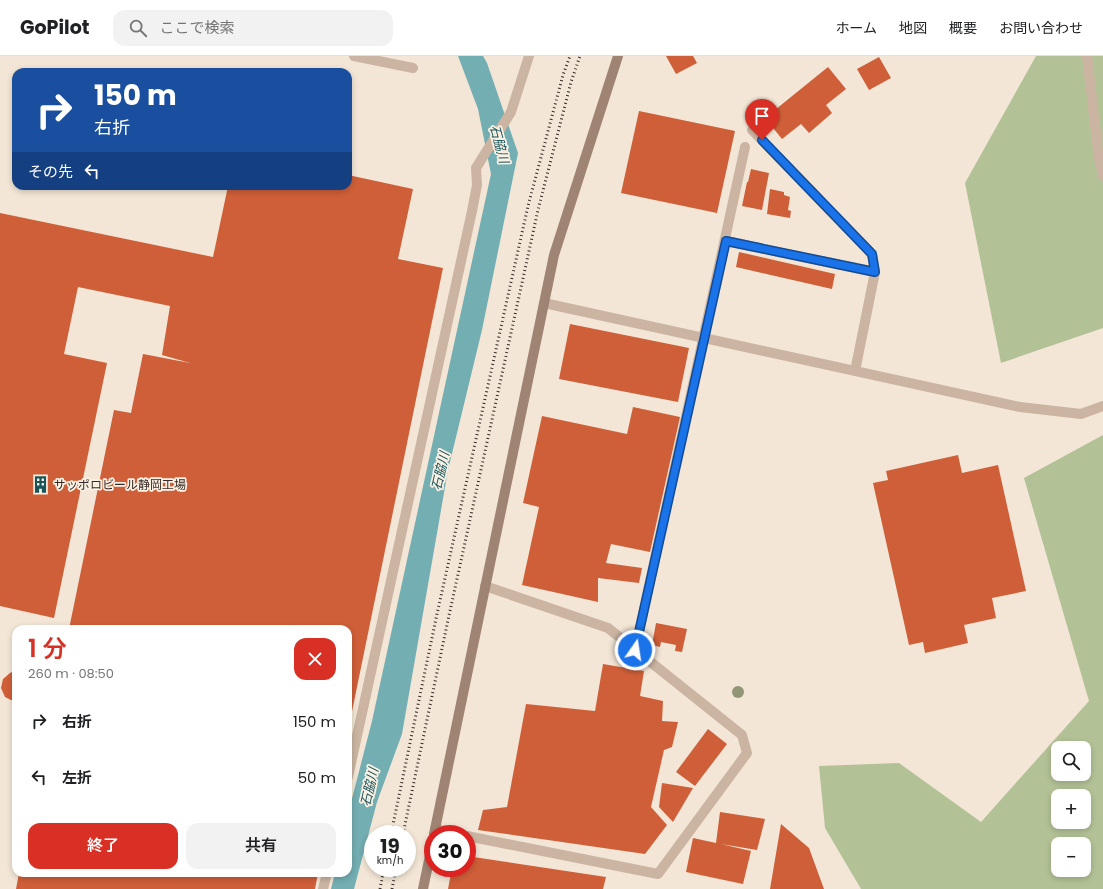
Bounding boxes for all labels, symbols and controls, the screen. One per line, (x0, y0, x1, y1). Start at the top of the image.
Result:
search box (113, 10, 393, 46)
text: GoPilot (20, 14, 89, 41)
icon: search (127, 17, 149, 39)
text: ここで検索 (159, 17, 234, 38)
text: ホーム (835, 18, 877, 38)
text: 地図 (899, 18, 927, 38)
text: 概要 (949, 18, 977, 38)
text: お問い合わせ (999, 18, 1083, 38)
text: 150 m (94, 76, 177, 115)
icon: right (28, 84, 80, 136)
pin (745, 99, 779, 140)
icon: arrive (751, 105, 773, 127)
text: 右折 (94, 115, 130, 140)
water label: 石脇川 (485, 123, 514, 167)
icon: left (81, 160, 103, 182)
text: その先 (28, 161, 73, 182)
water label: 石脇川 (427, 448, 455, 492)
building icon: サッポロビール静岡工場 (31, 475, 51, 495)
place label: サッポロビール静岡工場 (54, 476, 186, 493)
position arrow (614, 629, 656, 671)
text: 1 分 (28, 632, 66, 665)
button: close (294, 638, 336, 680)
text: 260 m · 08:50 (28, 664, 114, 683)
icon: right (28, 710, 50, 732)
text: 右折 (62, 711, 92, 732)
text: 150 m (293, 711, 336, 732)
map controls (1051, 741, 1091, 877)
button: search (1051, 741, 1091, 781)
water label: 石脇川 (356, 764, 384, 808)
icon: left (28, 766, 50, 788)
text: 左折 (62, 767, 92, 788)
text: 50 m (298, 767, 336, 788)
button: + (1051, 789, 1091, 829)
button: 終了 (28, 823, 178, 869)
button: 共有 (186, 823, 336, 869)
speed limit sign: 30 (424, 825, 476, 877)
text: 19 (380, 832, 400, 860)
button: − (1051, 837, 1091, 877)
text: km/h (377, 853, 403, 868)

